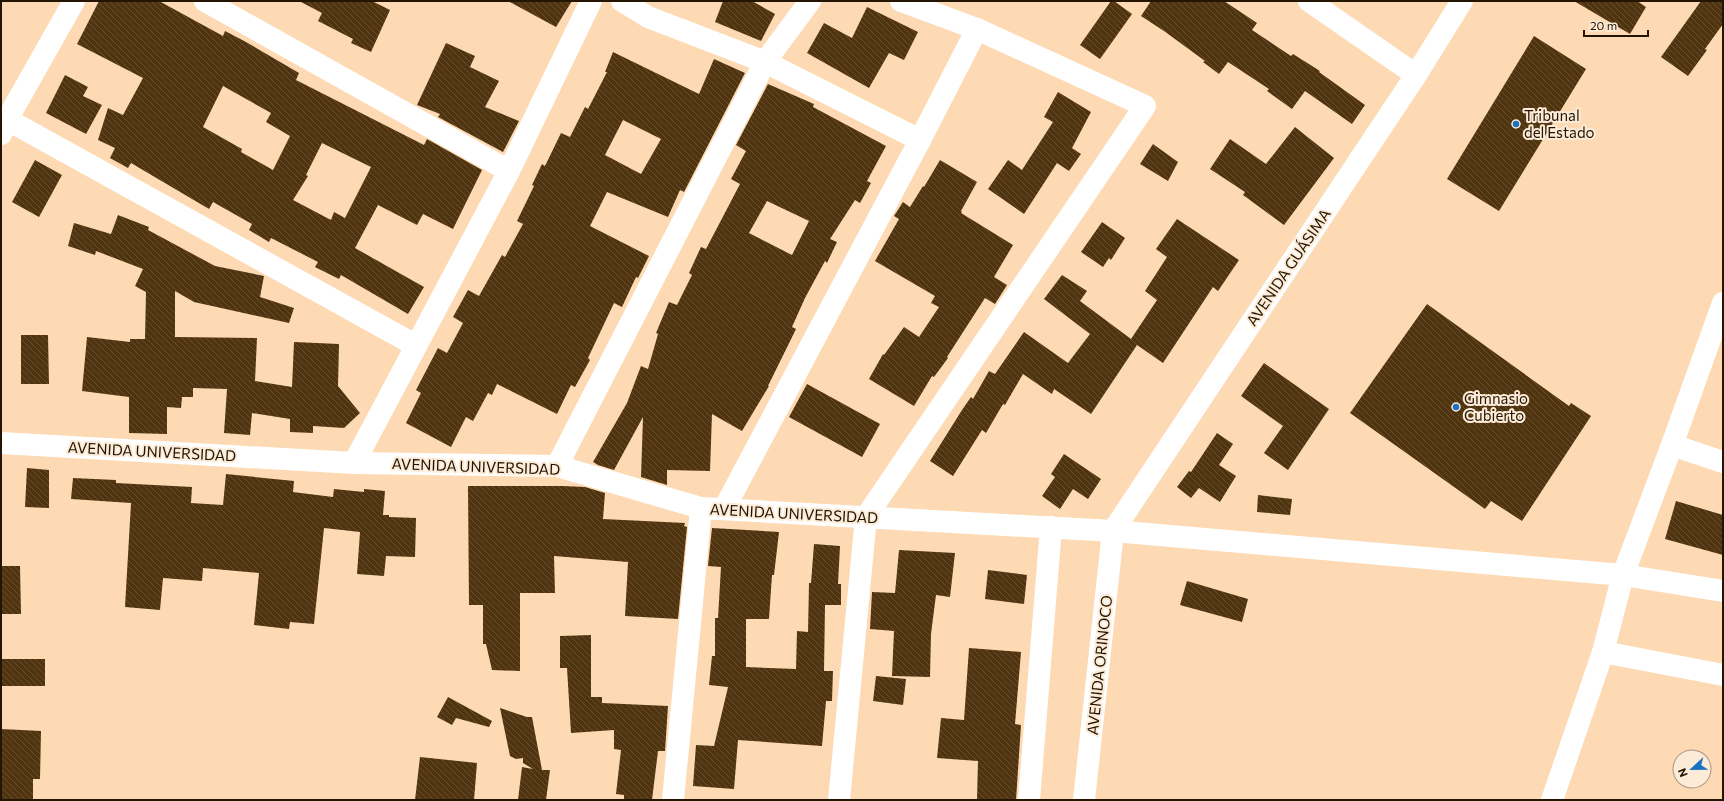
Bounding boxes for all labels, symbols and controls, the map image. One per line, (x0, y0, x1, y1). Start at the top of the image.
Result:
scale bar (1584, 12, 1648, 38)
text: 20 m (1590, 18, 1617, 32)
place label: Tribunal del Estado (1524, 106, 1595, 141)
marker: Tribunal del Estado (1511, 119, 1521, 129)
street label: AVENIDA GUÁSIMA (1241, 204, 1334, 329)
place label: Gimnasio Cubierto (1464, 389, 1528, 424)
marker: Gimnasio Cubierto (1451, 402, 1461, 412)
street label: AVENIDA UNIVERSIDAD (67, 438, 237, 464)
street label: AVENIDA UNIVERSIDAD (391, 454, 561, 478)
street label: AVENIDA UNIVERSIDAD (709, 500, 879, 526)
street label: AVENIDA ORINOCO (1083, 594, 1115, 736)
north arrow (1672, 749, 1712, 789)
text: N (1675, 767, 1690, 779)

